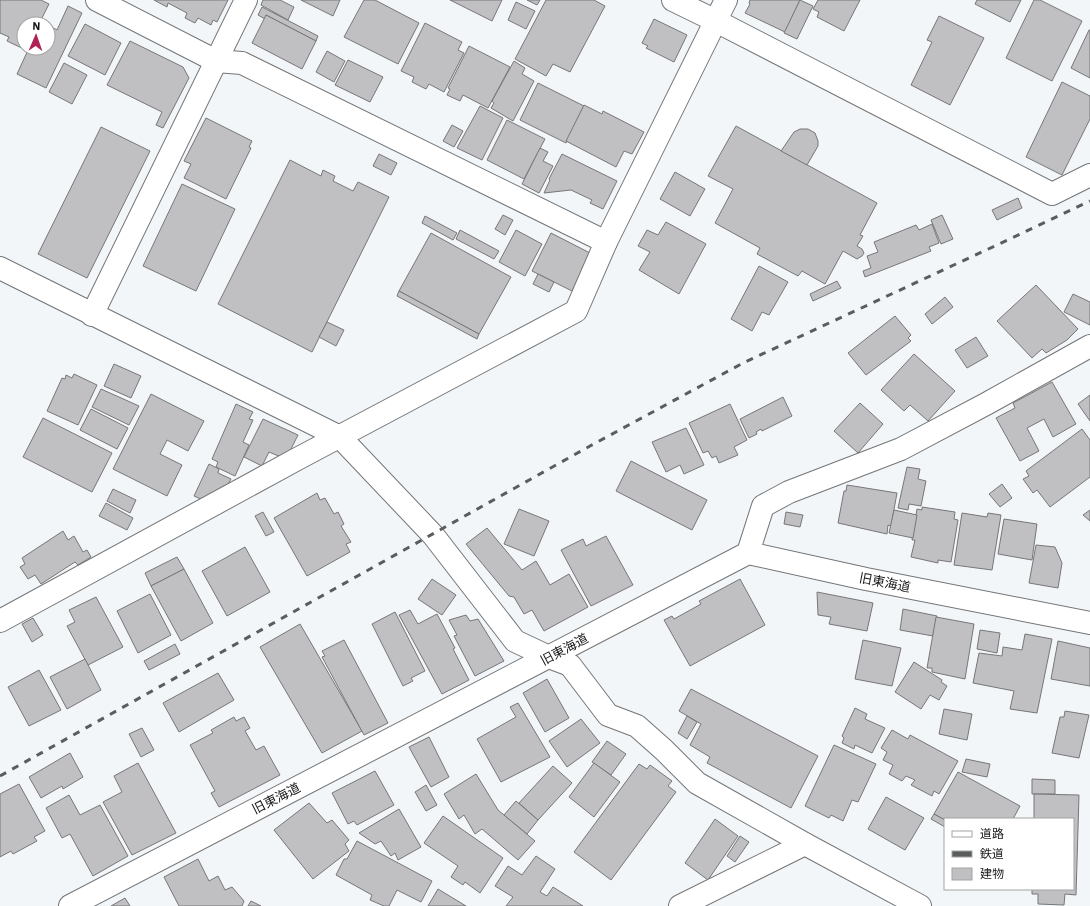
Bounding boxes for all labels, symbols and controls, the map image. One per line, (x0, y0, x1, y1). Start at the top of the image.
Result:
north arrow (16, 16, 56, 56)
text: N (32, 19, 41, 33)
street label: 旧東海道 (858, 569, 912, 596)
street label: 旧東海道 (537, 630, 591, 669)
street label: 旧東海道 (249, 779, 303, 818)
legend (944, 818, 1074, 890)
text: 道路 (980, 826, 1004, 841)
text: 鉄道 (980, 846, 1004, 861)
text: 建物 (980, 866, 1004, 881)

